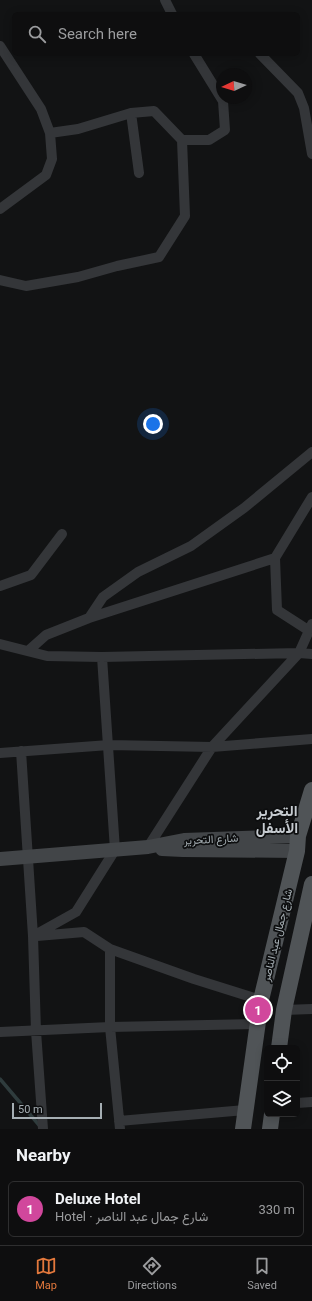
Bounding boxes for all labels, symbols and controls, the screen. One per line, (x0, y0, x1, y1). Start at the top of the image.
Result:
search box (12, 12, 300, 56)
icon: search (26, 23, 48, 45)
text: Search here (58, 25, 137, 43)
north arrow (216, 68, 252, 104)
your location (143, 414, 163, 434)
district label: التحرير الأسفل (255, 802, 298, 837)
street label: شارع التحرير (183, 832, 239, 848)
street label: شارع جمال عبد الناصر (259, 887, 296, 984)
pin: 1 (245, 995, 271, 1025)
map controls (264, 1045, 300, 1117)
button: locate (264, 1045, 300, 1081)
button: layers (264, 1081, 300, 1117)
scale bar (12, 1101, 102, 1120)
text: 50 m (18, 1103, 43, 1116)
text: Nearby (16, 1145, 71, 1165)
text: Deluxe Hotel (55, 1190, 141, 1208)
text: 1 (26, 1202, 34, 1217)
text: 330 m (258, 1202, 295, 1217)
text: Hotel · شارع جمال عبد الناصر (55, 1209, 208, 1224)
tab: Map (35, 1255, 57, 1292)
tab: Directions (127, 1255, 177, 1292)
tab: Saved (247, 1255, 277, 1292)

